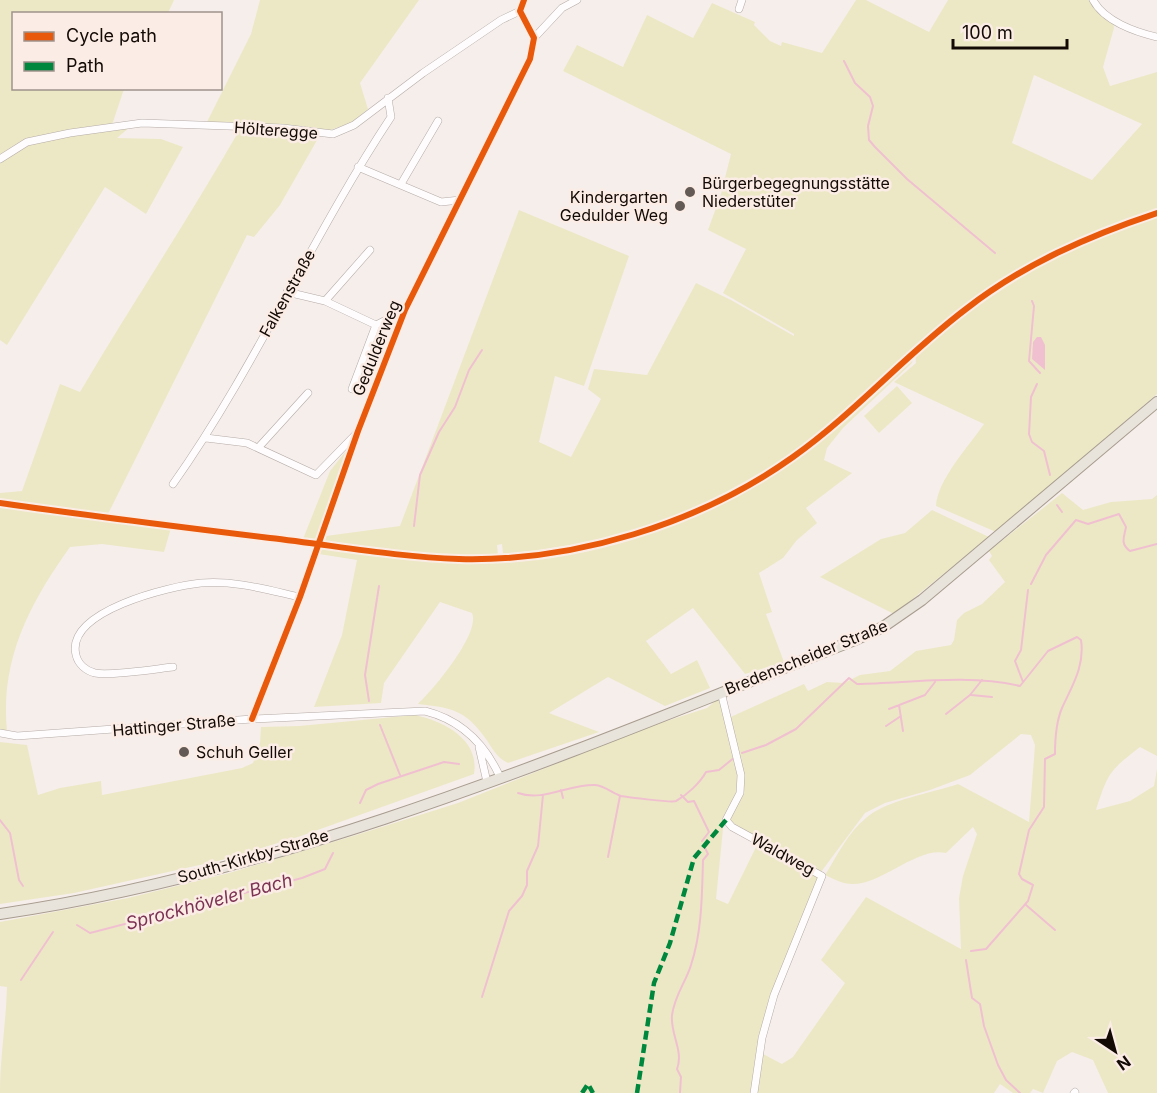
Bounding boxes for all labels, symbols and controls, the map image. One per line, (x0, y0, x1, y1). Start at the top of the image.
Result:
legend (12, 12, 222, 90)
scale bar (953, 12, 1067, 50)
text: 100 m (962, 22, 1013, 43)
text: Cycle path (66, 25, 157, 46)
text: Path (66, 55, 104, 76)
street label: Hölteregge (233, 117, 319, 143)
place label: Bürgerbegegnungsstätte Niederstüter (702, 173, 890, 211)
marker: Bürgerbegegnungsstätte Niederstüter (683, 185, 697, 199)
place label: Kindergarten Gedulder Weg (560, 187, 668, 225)
marker: Kindergarten Gedulder Weg (673, 199, 687, 213)
street label: Falkenstraße (255, 246, 319, 340)
street label: Gedulderweg (348, 297, 404, 399)
street label: Bredenscheider Straße (722, 615, 890, 699)
street label: Hattinger Straße (112, 710, 236, 740)
place label: Schuh Geller (196, 742, 293, 762)
marker: Schuh Geller (177, 745, 191, 759)
street label: South-Kirkby-Straße (175, 825, 331, 887)
street label: Waldweg (748, 828, 818, 880)
water label: Sprockhöveler Bach (123, 869, 294, 934)
north arrow (1085, 1021, 1145, 1081)
text: N (1113, 1051, 1135, 1075)

